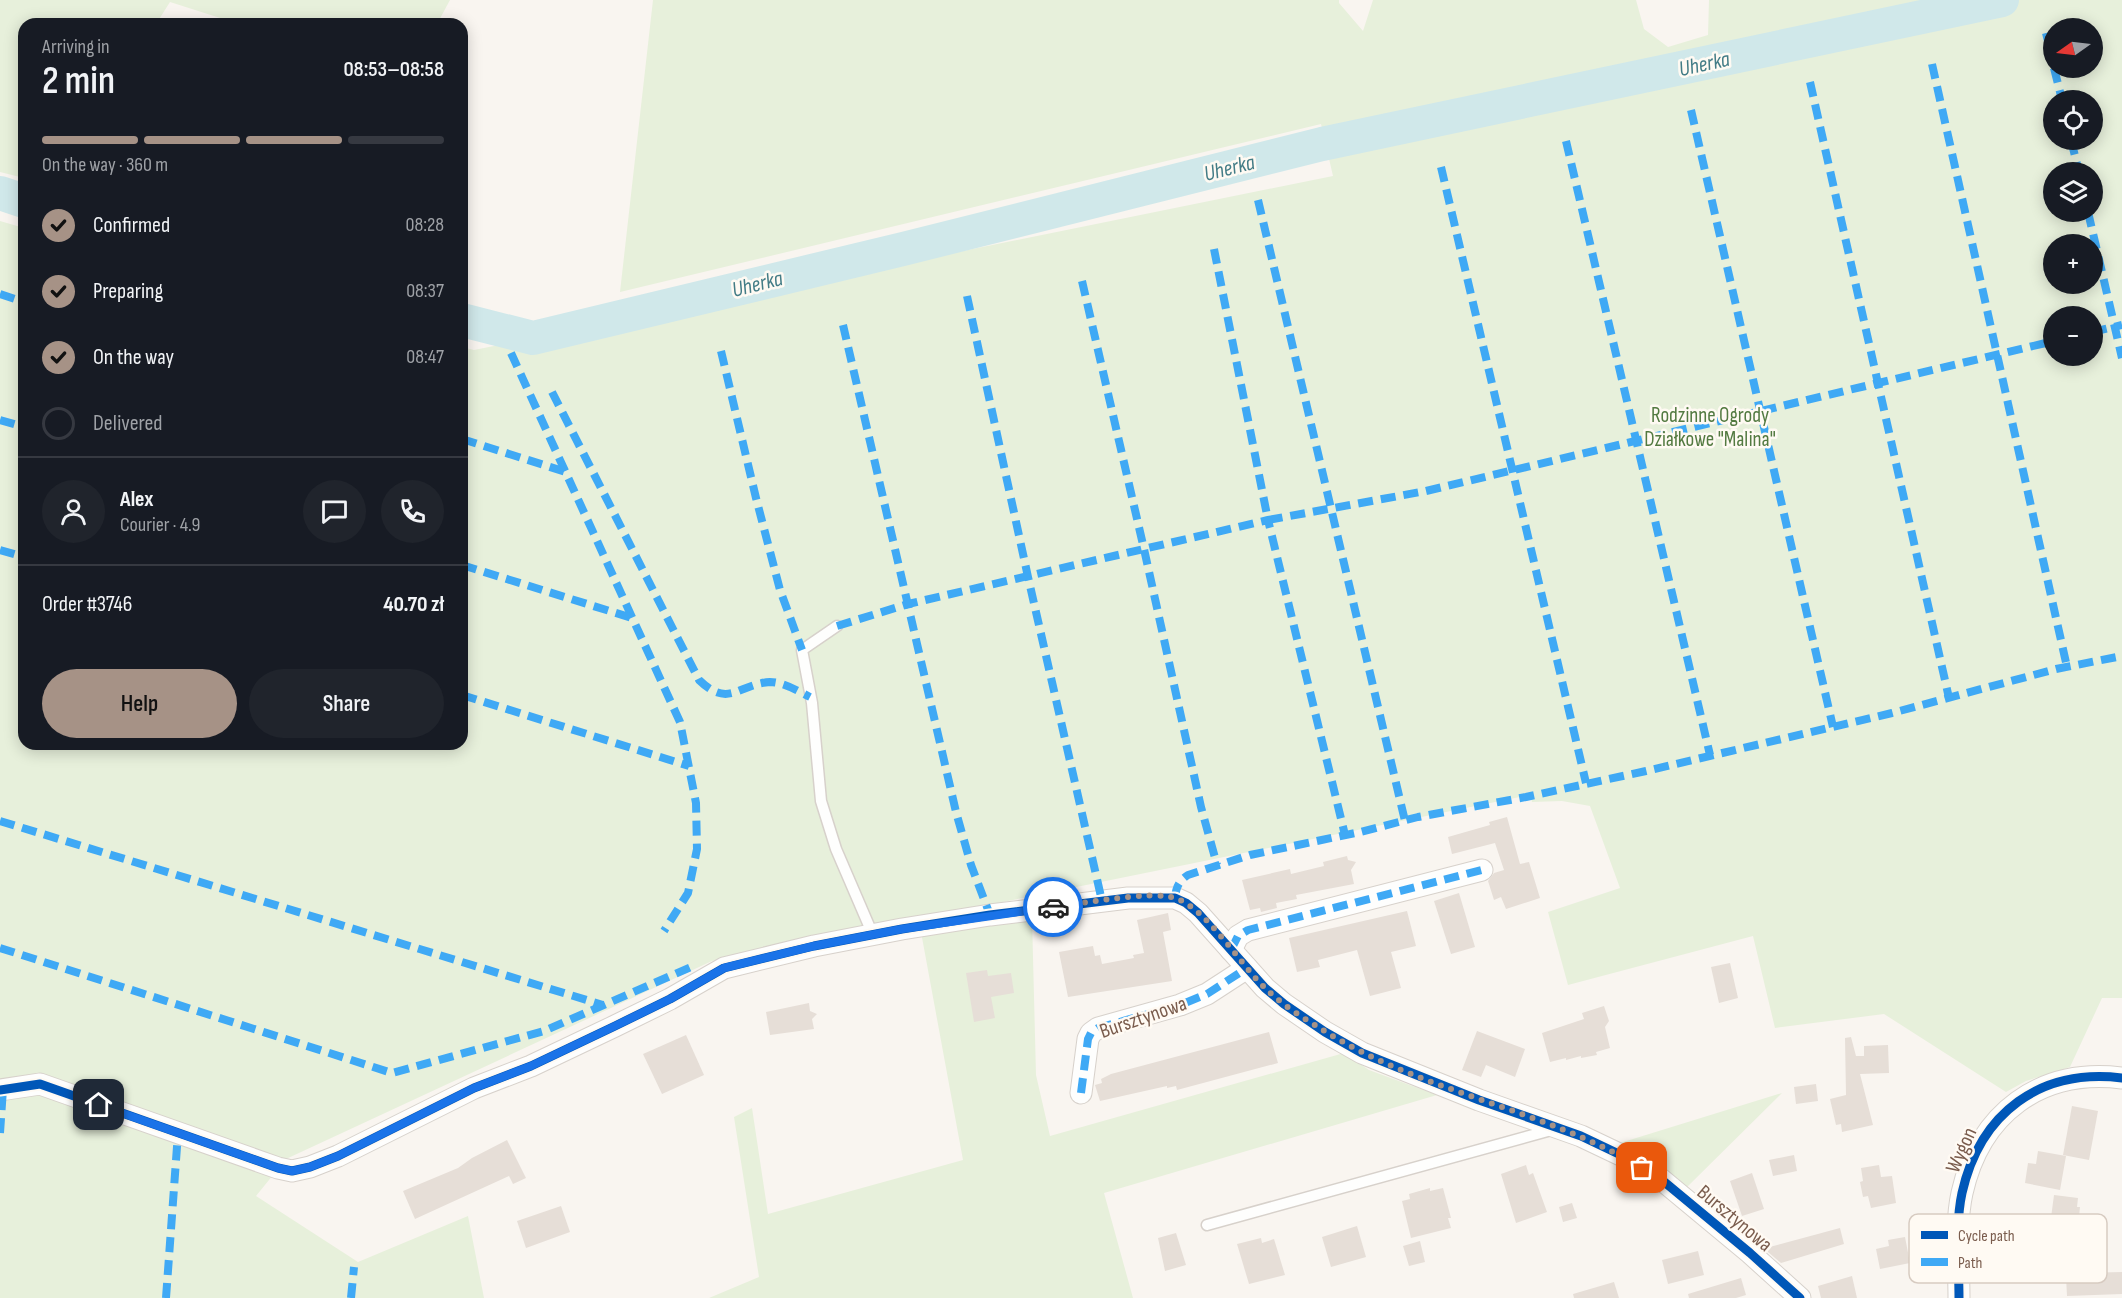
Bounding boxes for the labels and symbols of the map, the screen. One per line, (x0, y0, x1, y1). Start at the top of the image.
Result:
north arrow (2043, 18, 2103, 78)
water label: Uherka (1676, 46, 1732, 83)
water label: Uherka (1201, 149, 1258, 188)
water label: Uherka (729, 265, 786, 304)
park label: Rodzinne Ogrody Działkowe "Malina" (1644, 403, 1776, 452)
courier (1023, 877, 1083, 937)
street label: Bursztynowa (1096, 991, 1190, 1044)
pin (73, 1079, 124, 1130)
street label: Wygon (1940, 1124, 1982, 1177)
pin (1616, 1142, 1667, 1193)
street label: Bursztynowa (1692, 1180, 1777, 1257)
legend (1909, 1214, 2107, 1283)
text: Cycle path (1958, 1227, 2015, 1246)
text: Path (1958, 1254, 1982, 1273)

